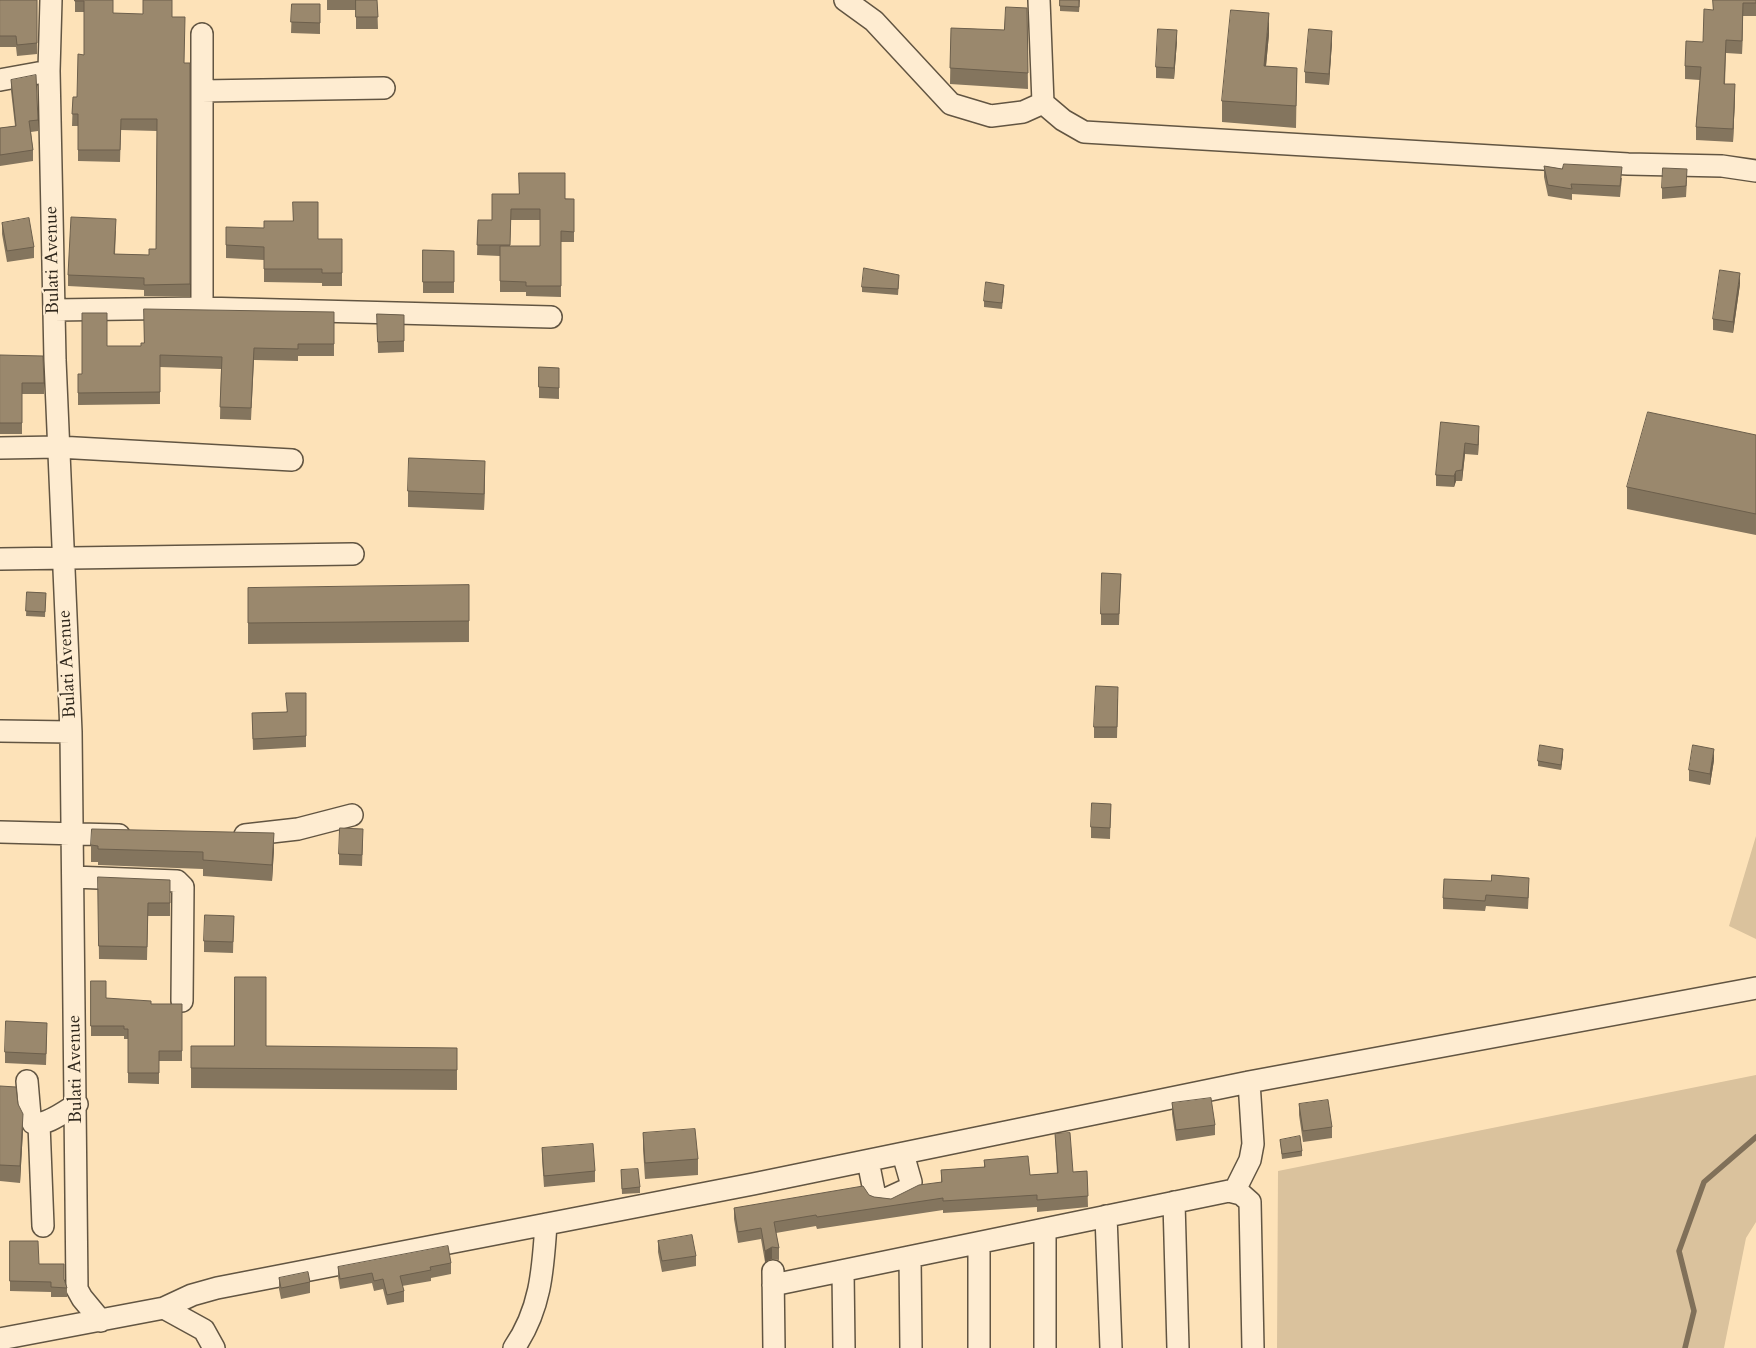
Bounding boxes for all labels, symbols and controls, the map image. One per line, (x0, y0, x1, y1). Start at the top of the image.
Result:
street label: Bulati Avenue (41, 206, 65, 314)
street label: Bulati Avenue (54, 609, 82, 719)
street label: Bulati Avenue (64, 1015, 88, 1123)

